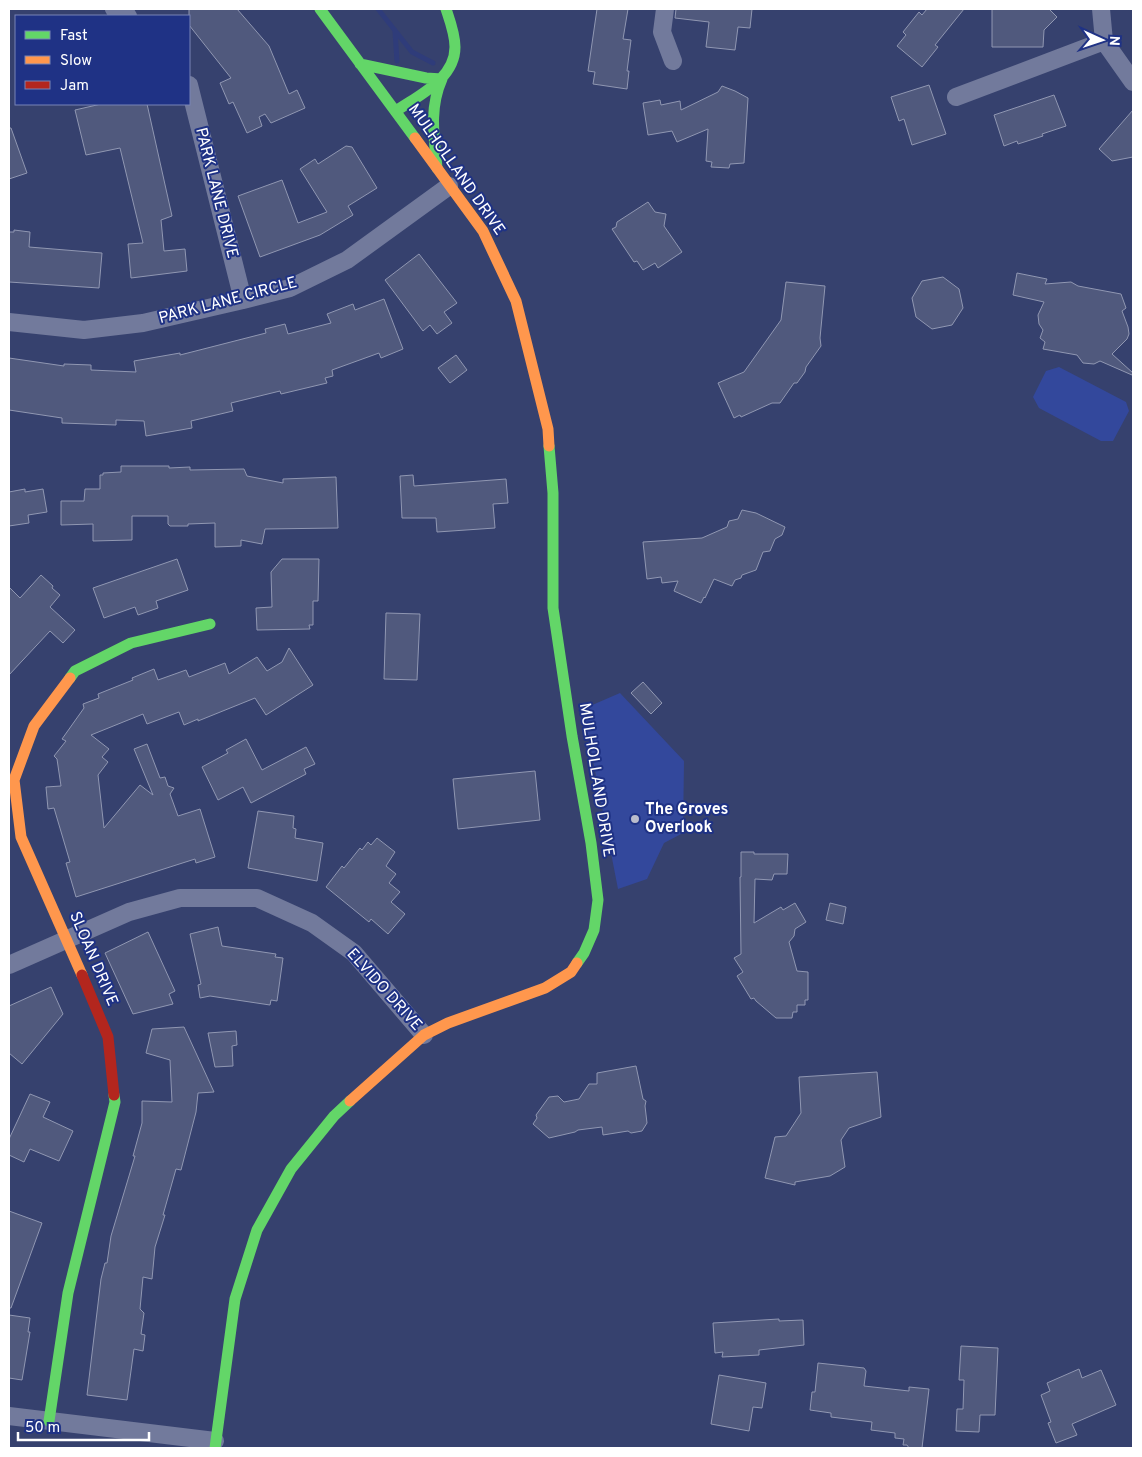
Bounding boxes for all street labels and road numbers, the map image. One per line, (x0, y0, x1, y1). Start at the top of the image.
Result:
street label: MULHOLLAND DRIVE (403, 100, 509, 240)
street label: PARK LANE DRIVE (190, 126, 242, 260)
street label: PARK LANE CIRCLE (157, 273, 299, 329)
street label: MULHOLLAND DRIVE (574, 701, 618, 859)
street label: SLOAN DRIVE (64, 909, 122, 1009)
street label: ELVIDO DRIVE (342, 945, 426, 1035)

